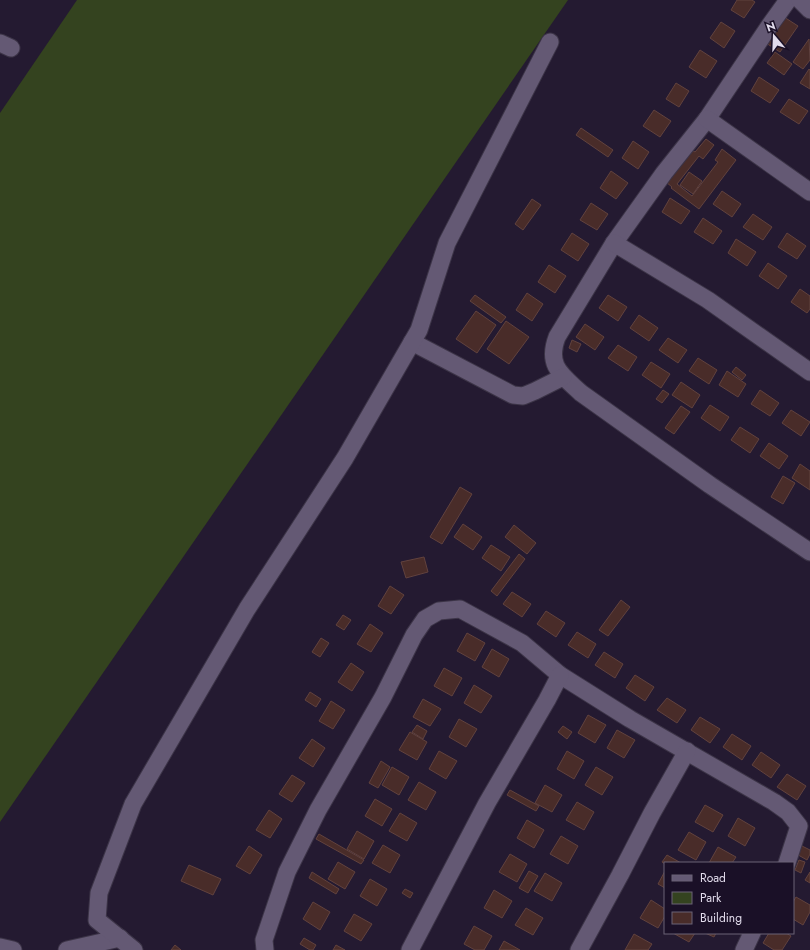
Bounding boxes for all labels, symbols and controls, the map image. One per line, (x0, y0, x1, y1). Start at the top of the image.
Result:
north arrow (754, 16, 794, 56)
text: N (764, 18, 777, 36)
legend (664, 862, 794, 934)
text: Road (700, 869, 726, 887)
text: Park (700, 889, 722, 907)
text: Building (700, 909, 742, 927)

